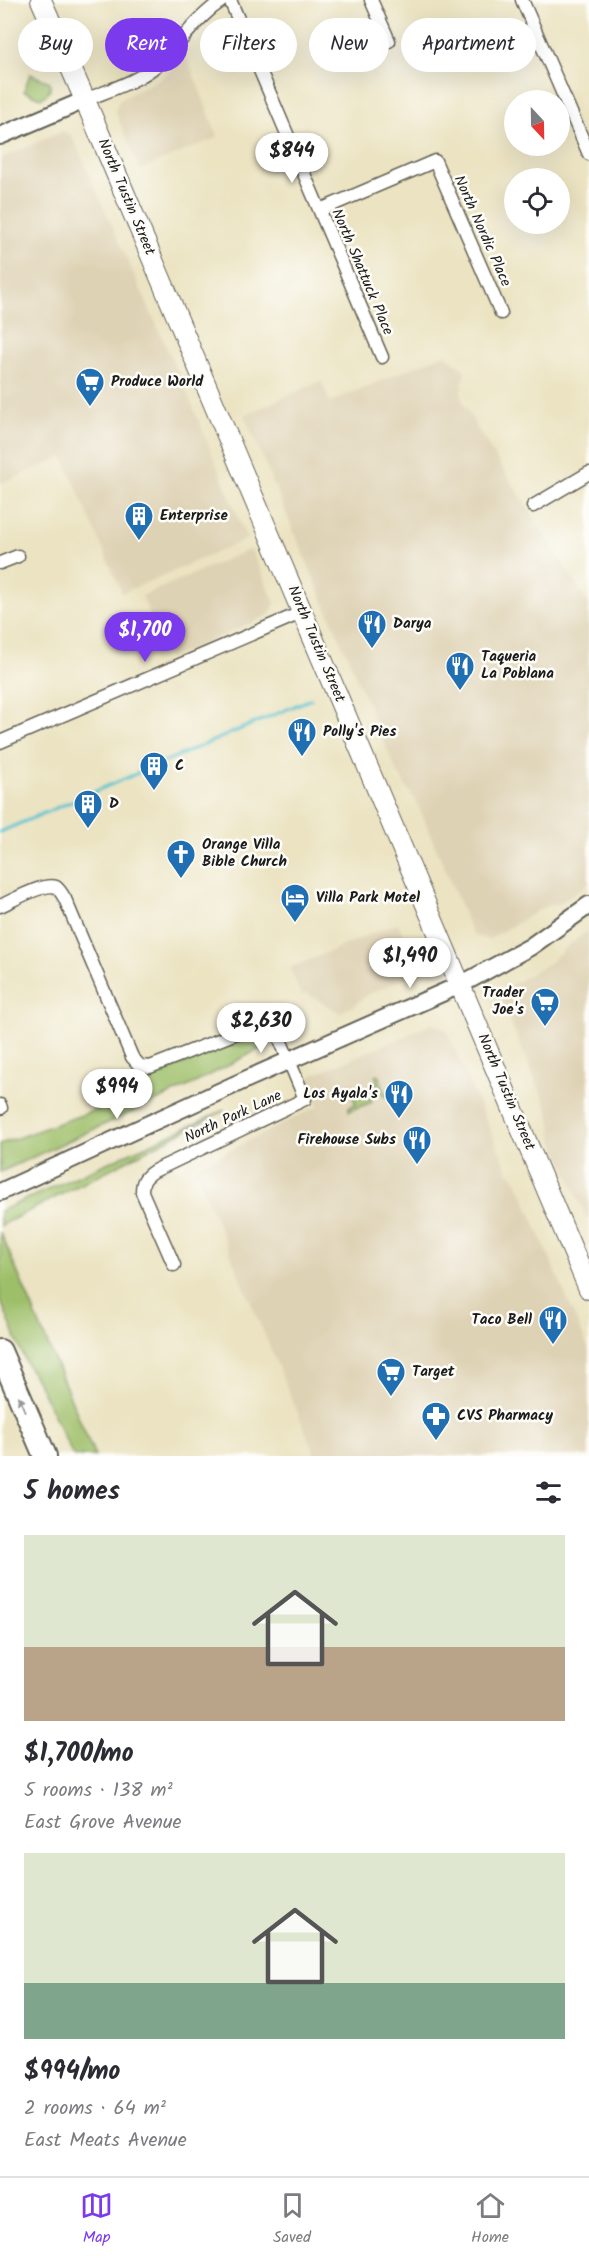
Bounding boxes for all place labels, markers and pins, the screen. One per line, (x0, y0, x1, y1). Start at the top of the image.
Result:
pin: $844 (256, 133, 328, 184)
supermarket icon: Produce World (74, 366, 106, 408)
place label: Produce World (111, 370, 204, 394)
building icon: Enterprise (123, 500, 155, 542)
place label: Enterprise (160, 504, 228, 528)
restaurant icon: Darya (356, 608, 388, 650)
pin: $1,700 (96, 612, 194, 663)
place label: Darya (393, 612, 432, 636)
place label: Taqueria La Poblana (481, 645, 554, 686)
restaurant icon: Taqueria La Poblana (444, 650, 476, 692)
restaurant icon: Polly's Pies (286, 716, 318, 758)
place label: Polly's Pies (323, 720, 396, 744)
building icon: C (138, 750, 170, 792)
place label: C (175, 754, 184, 778)
building icon: D (72, 788, 104, 830)
place label: D (109, 792, 119, 816)
place label: Orange Villa Bible Church (202, 833, 287, 874)
church icon: Orange Villa Bible Church (165, 838, 197, 880)
hotel icon: Villa Park Motel (279, 882, 311, 924)
place label: Villa Park Motel (316, 886, 420, 910)
pin: $1,490 (361, 938, 459, 989)
place label: Trader Joe's (482, 981, 525, 1022)
supermarket icon: Trader Joe's (529, 986, 561, 1028)
pin: $2,630 (212, 1003, 310, 1054)
pin: $994 (81, 1069, 153, 1120)
restaurant icon: Los Ayala's (383, 1078, 415, 1120)
place label: Los Ayala's (303, 1082, 378, 1106)
restaurant icon: Firehouse Subs (401, 1124, 433, 1166)
place label: Firehouse Subs (297, 1128, 396, 1152)
restaurant icon: Taco Bell (537, 1304, 569, 1346)
place label: Taco Bell (472, 1308, 532, 1332)
supermarket icon: Target (375, 1356, 407, 1398)
place label: Target (412, 1360, 455, 1384)
pharmacy icon: CVS Pharmacy (420, 1400, 452, 1442)
place label: CVS Pharmacy (457, 1404, 553, 1428)

